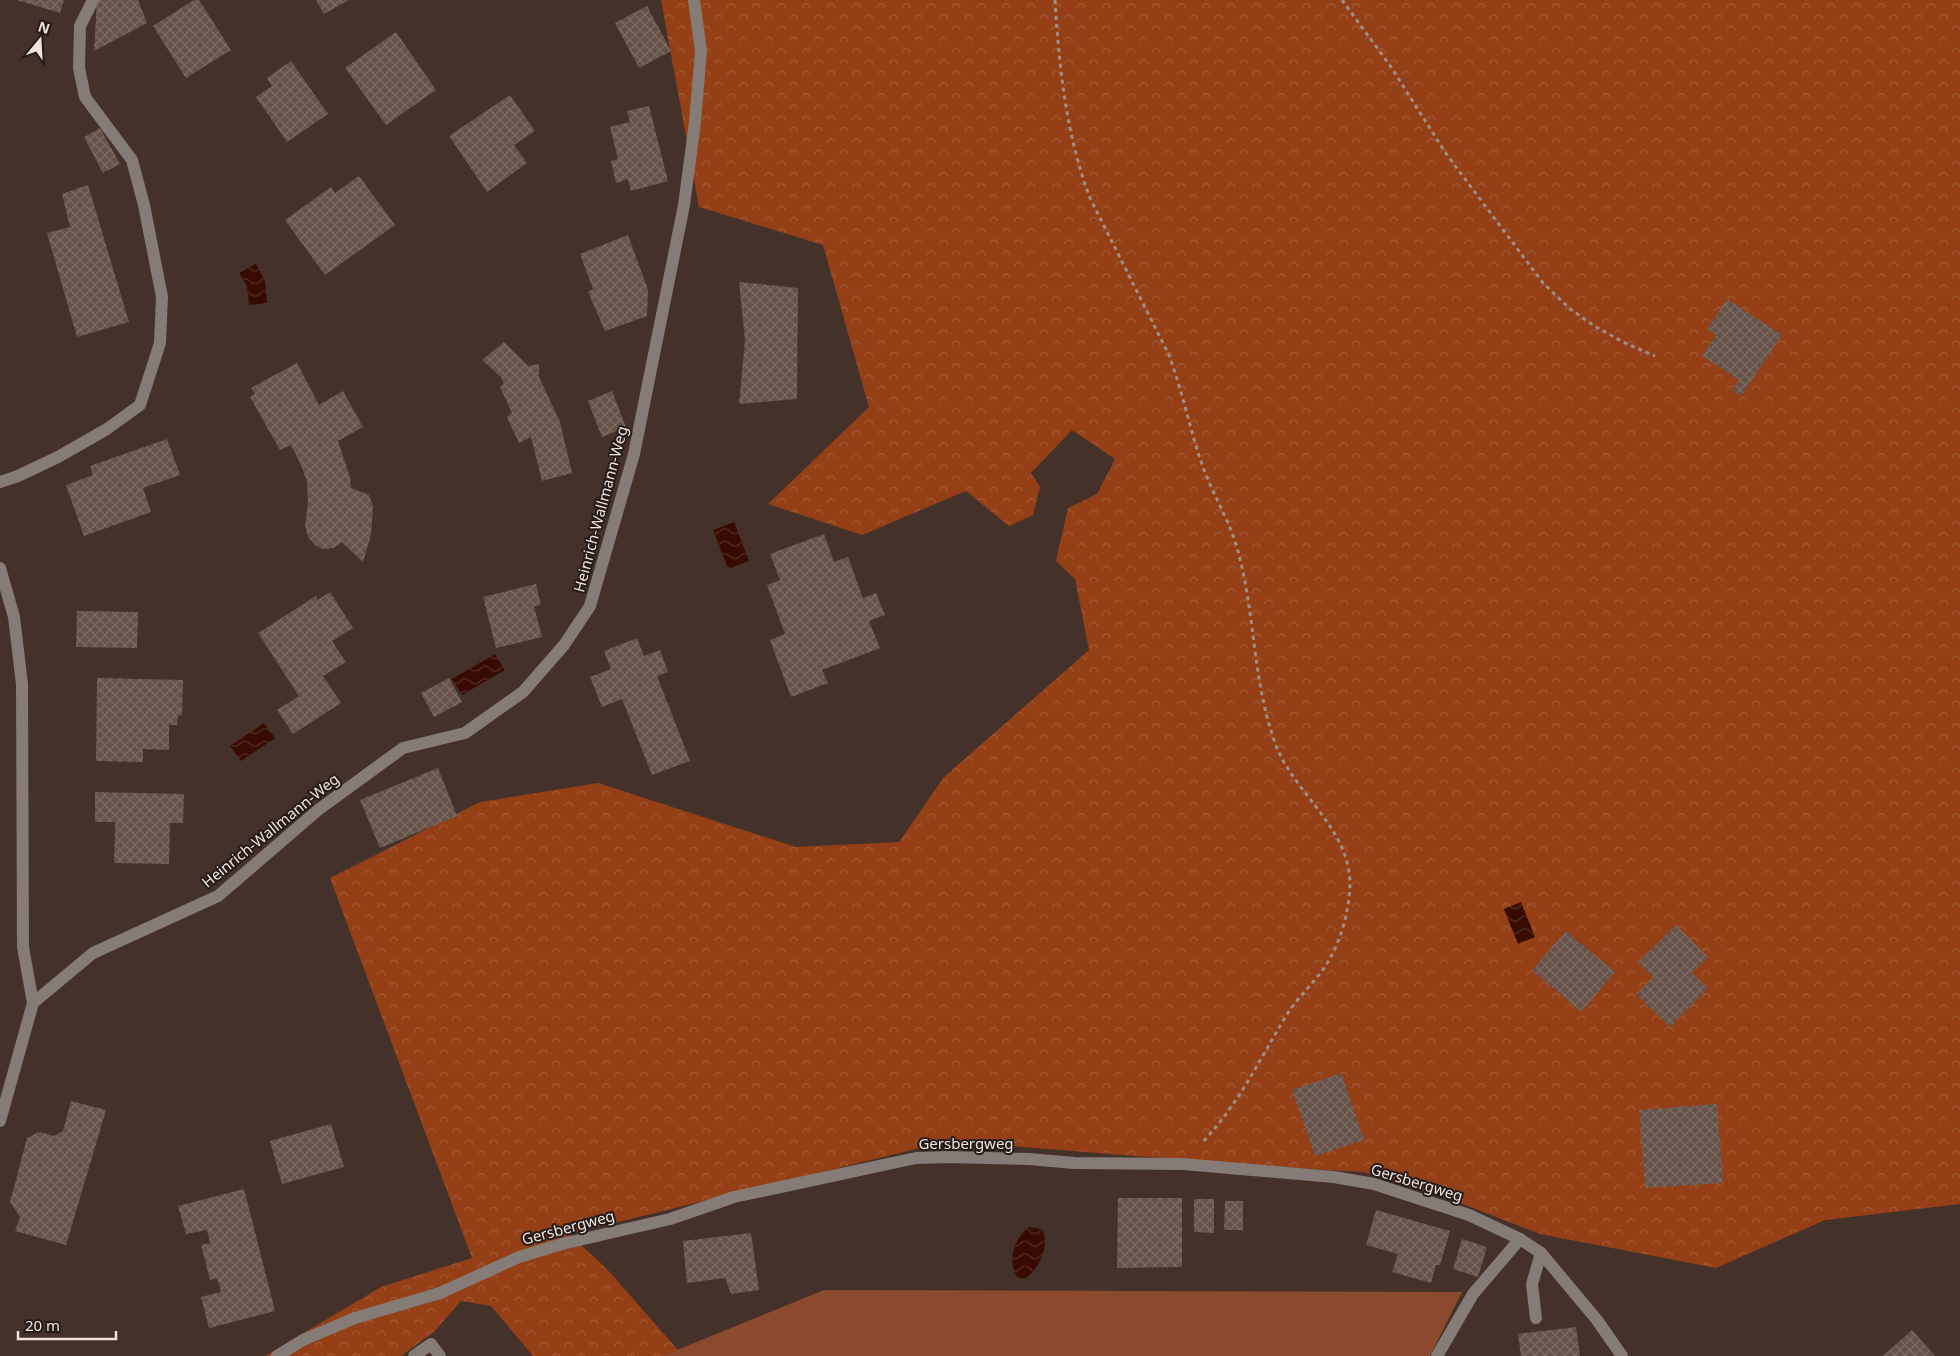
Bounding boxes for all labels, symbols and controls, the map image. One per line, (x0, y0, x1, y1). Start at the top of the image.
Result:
north arrow (15, 15, 65, 65)
text: N (36, 16, 53, 38)
street label: Heinrich-Wallmann-Weg (568, 424, 632, 594)
street label: Heinrich-Wallmann-Weg (197, 768, 343, 892)
street label: Gersbergweg (918, 1133, 1014, 1153)
street label: Gersbergweg (1369, 1159, 1465, 1205)
street label: Gersbergweg (519, 1205, 617, 1249)
scale bar (18, 1308, 115, 1340)
text: 20 m (25, 1315, 60, 1335)

